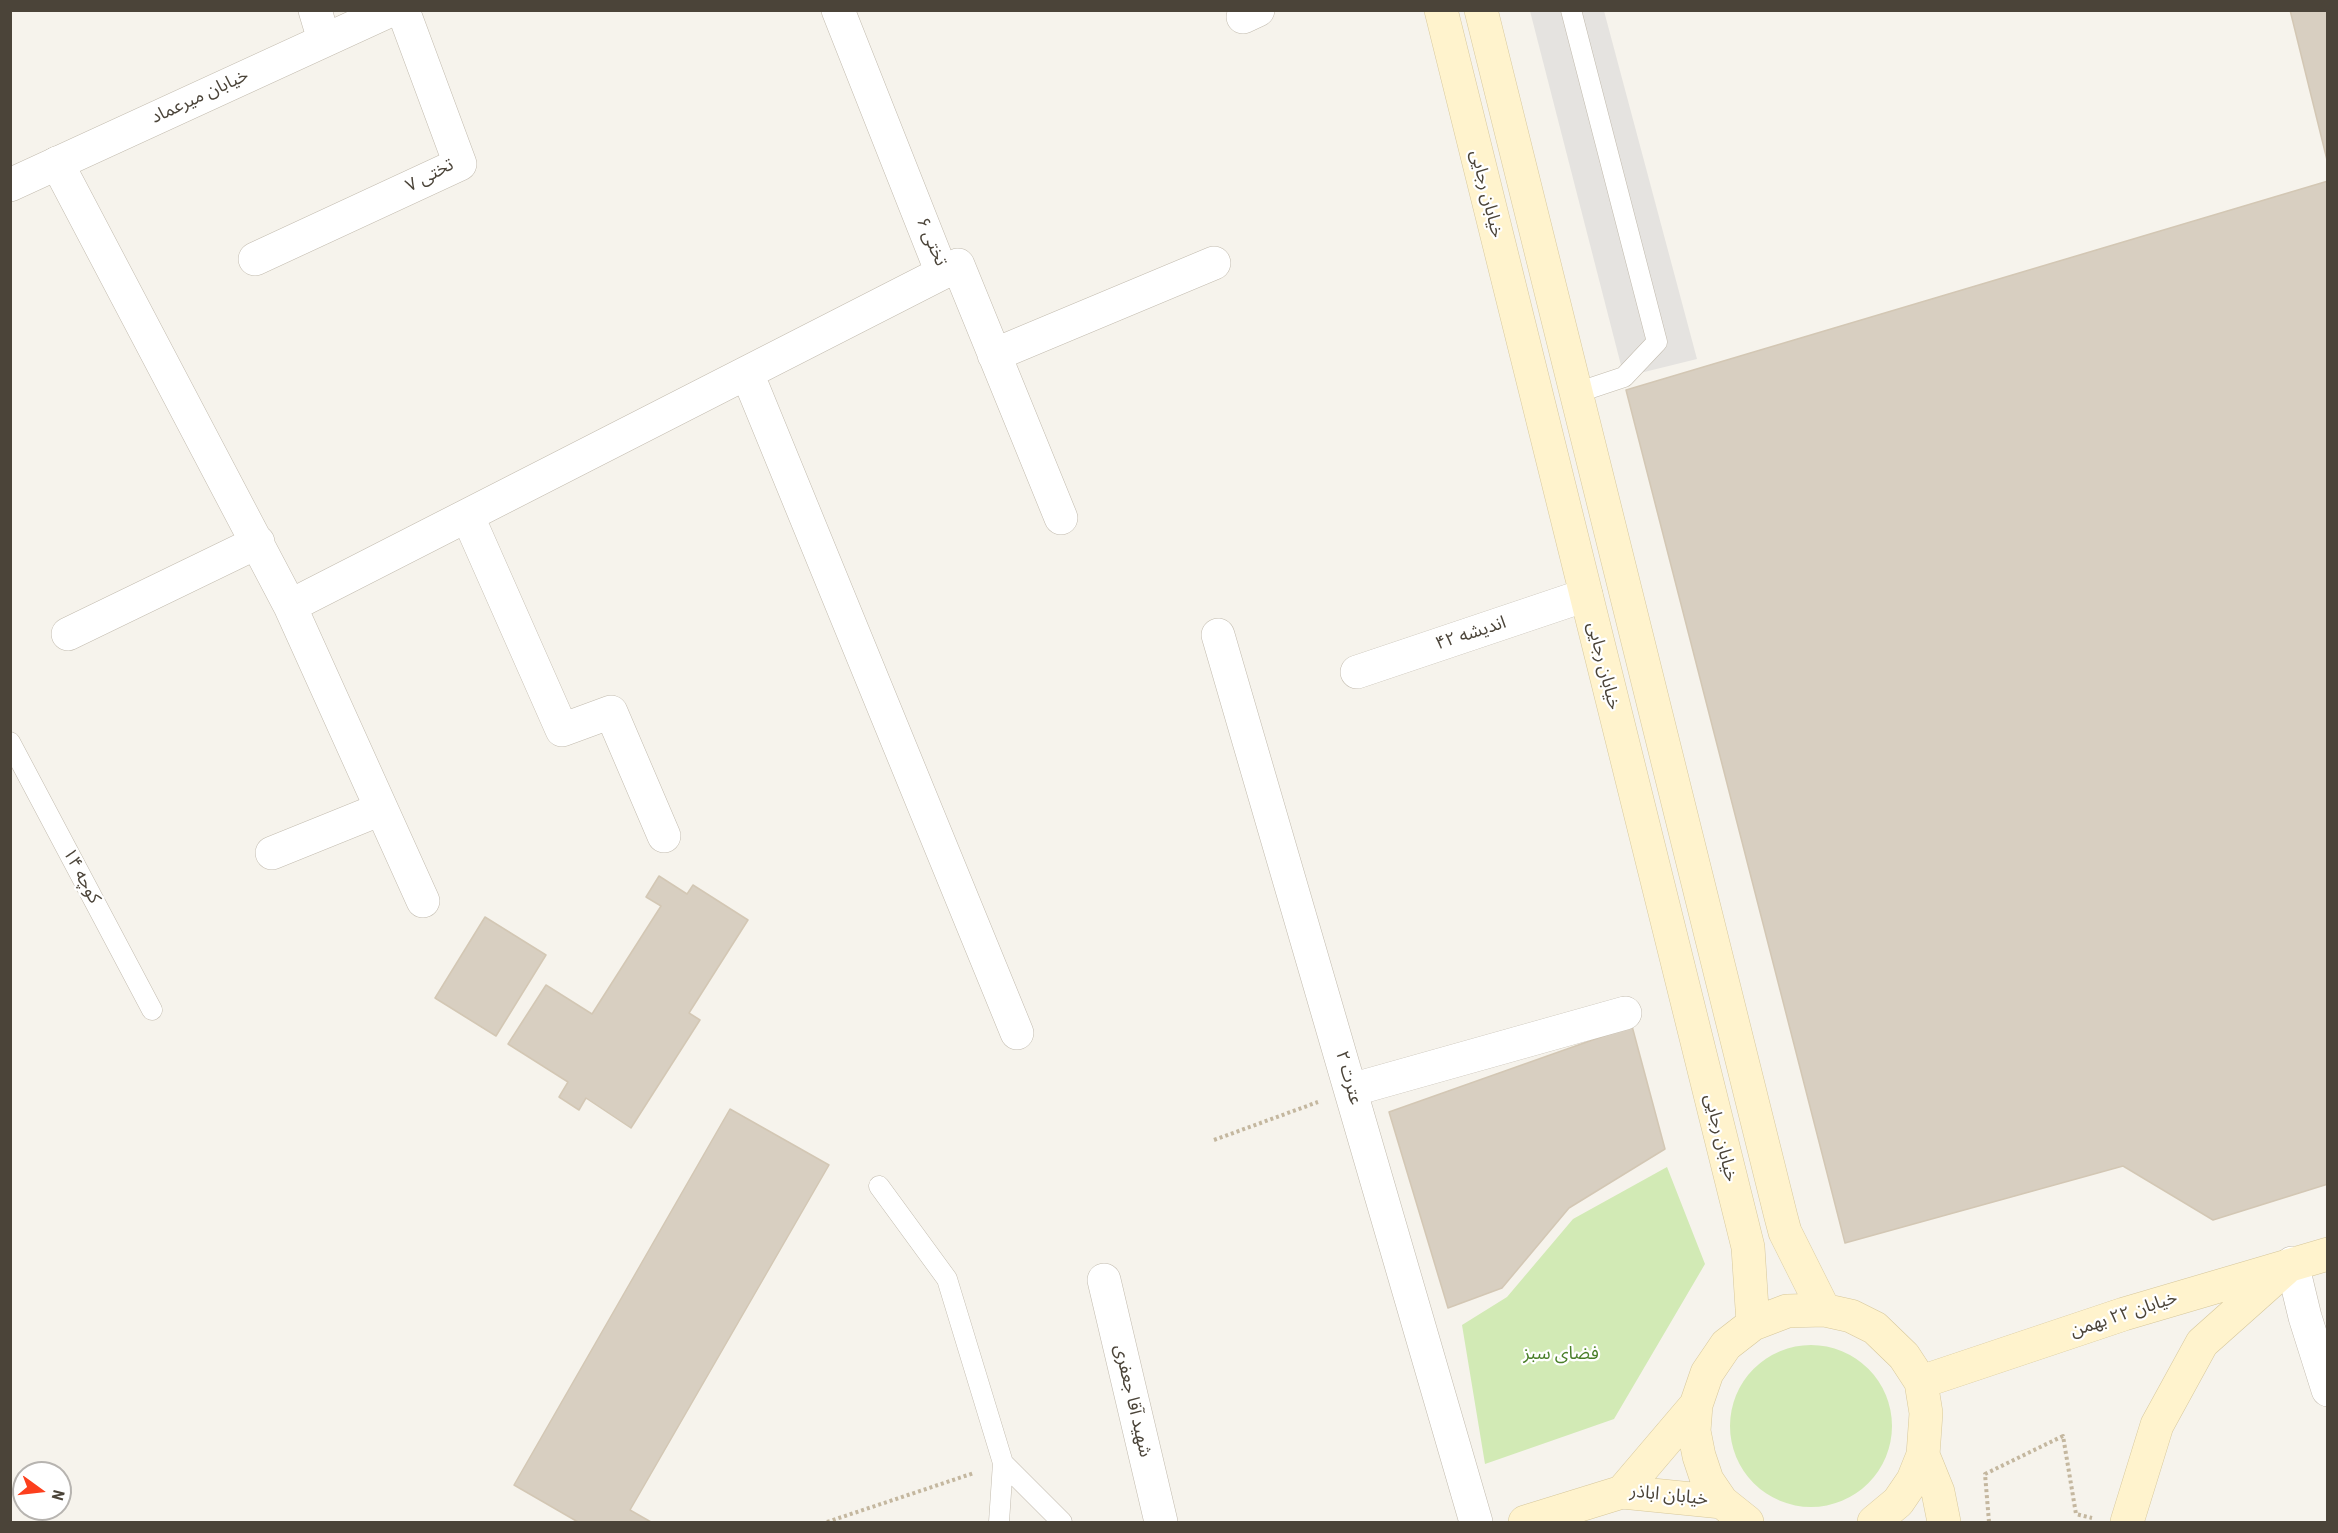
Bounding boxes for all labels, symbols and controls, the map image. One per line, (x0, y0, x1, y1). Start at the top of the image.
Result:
street label: خیابان میرعماد (148, 65, 252, 129)
street label: خیابان رجایی (1465, 148, 1507, 240)
street label: تختی ۷ (402, 154, 458, 198)
street label: تختی ۶ (911, 214, 951, 270)
street label: اندیشه ۴۲ (1433, 612, 1509, 656)
street label: خیابان رجایی (1582, 620, 1624, 712)
street label: کوچه ۱۴ (57, 844, 105, 908)
street label: عترت ۲ (1330, 1048, 1366, 1108)
street label: خیابان رجایی (1699, 1092, 1741, 1184)
street label: خیابان ٢٢ بهمن (2068, 1288, 2180, 1342)
street label: شهید آقا جعفری (1109, 1343, 1155, 1459)
park label: فضای سبز (1523, 1343, 1599, 1365)
north arrow (12, 1461, 72, 1521)
street label: خیابان اباذر (1629, 1481, 1709, 1511)
text: N (47, 1488, 68, 1502)

